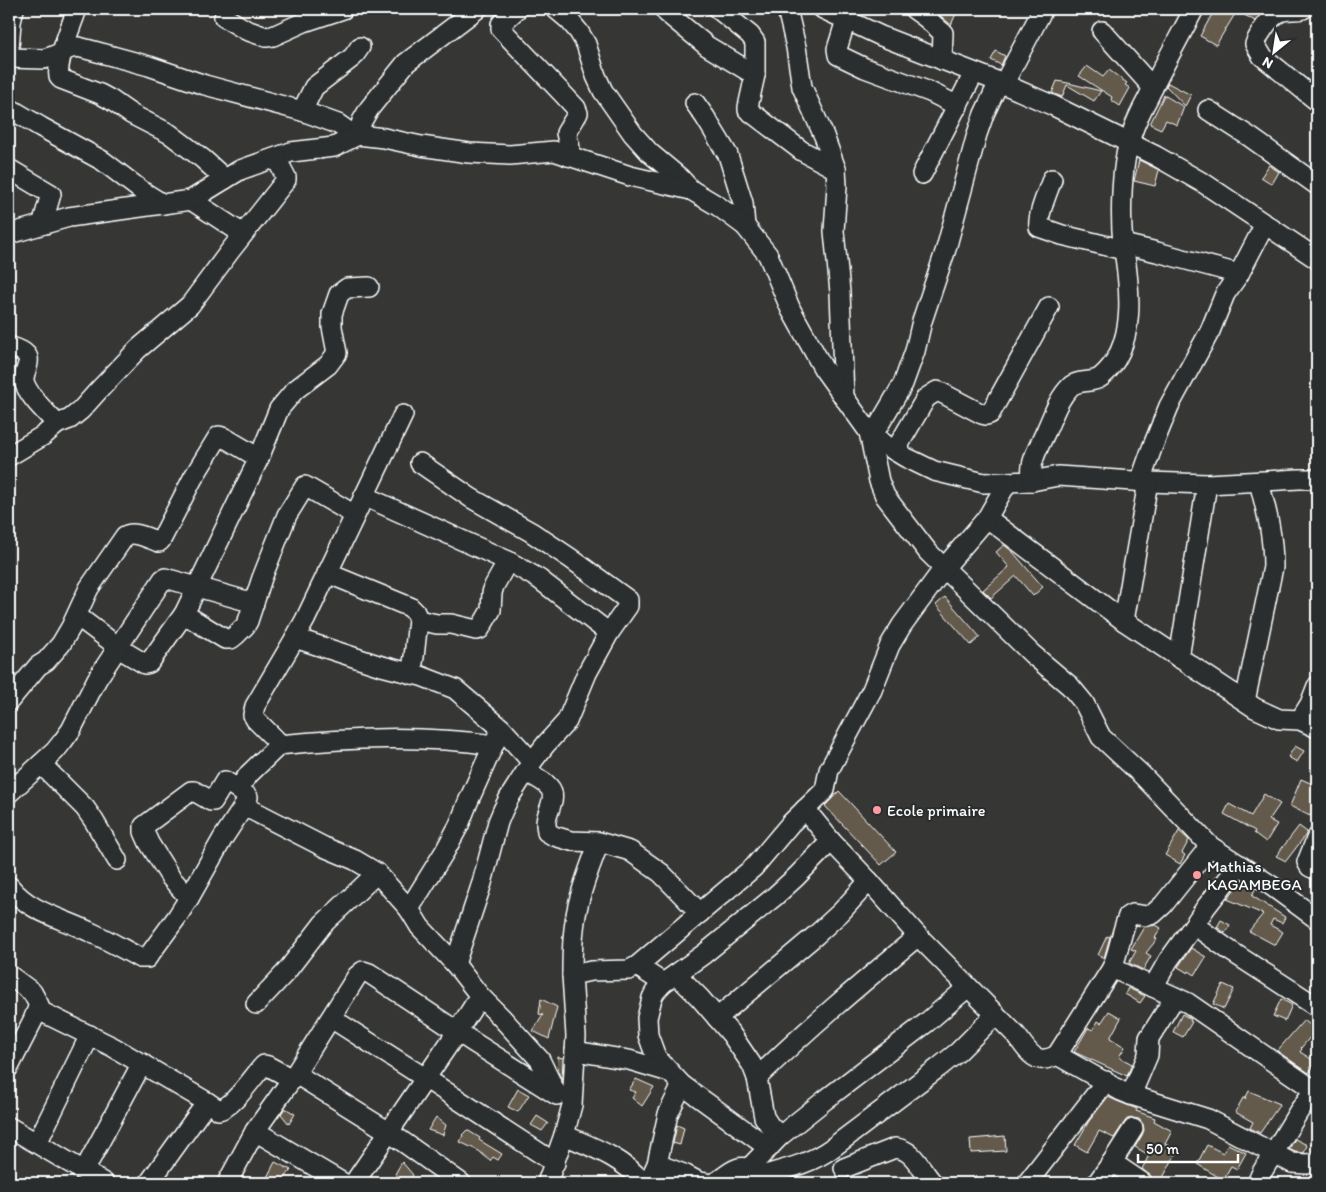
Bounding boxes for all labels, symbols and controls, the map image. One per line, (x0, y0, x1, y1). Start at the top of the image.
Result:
north arrow (1248, 28, 1298, 78)
text: N (1259, 53, 1276, 73)
place label: Ecole primaire (887, 801, 986, 820)
marker: Ecole primaire (871, 804, 883, 816)
place label: Mathias KAGAMBEGA (1207, 857, 1302, 894)
marker: Mathias KAGAMBEGA (1191, 869, 1203, 881)
scale bar (1138, 1132, 1238, 1164)
text: 50 m (1146, 1140, 1179, 1158)

